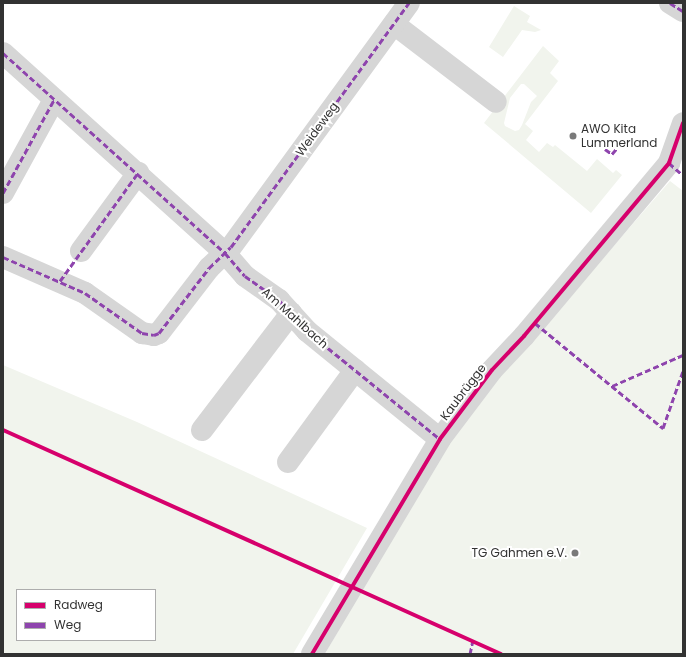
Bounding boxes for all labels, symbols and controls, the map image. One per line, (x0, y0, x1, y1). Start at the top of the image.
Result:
street label: Weideweg (293, 99, 341, 159)
place label: AWO Kita Lummerland (581, 122, 657, 150)
marker: AWO Kita Lummerland (568, 131, 578, 141)
street label: Am Mahlbach (259, 285, 331, 351)
street label: Kaubrügge (437, 361, 489, 423)
place label: TG Gahmen e.V. (472, 546, 567, 560)
marker: TG Gahmen e.V. (570, 548, 580, 558)
legend (16, 589, 156, 641)
text: Radweg (54, 596, 103, 613)
text: Weg (54, 616, 81, 633)

